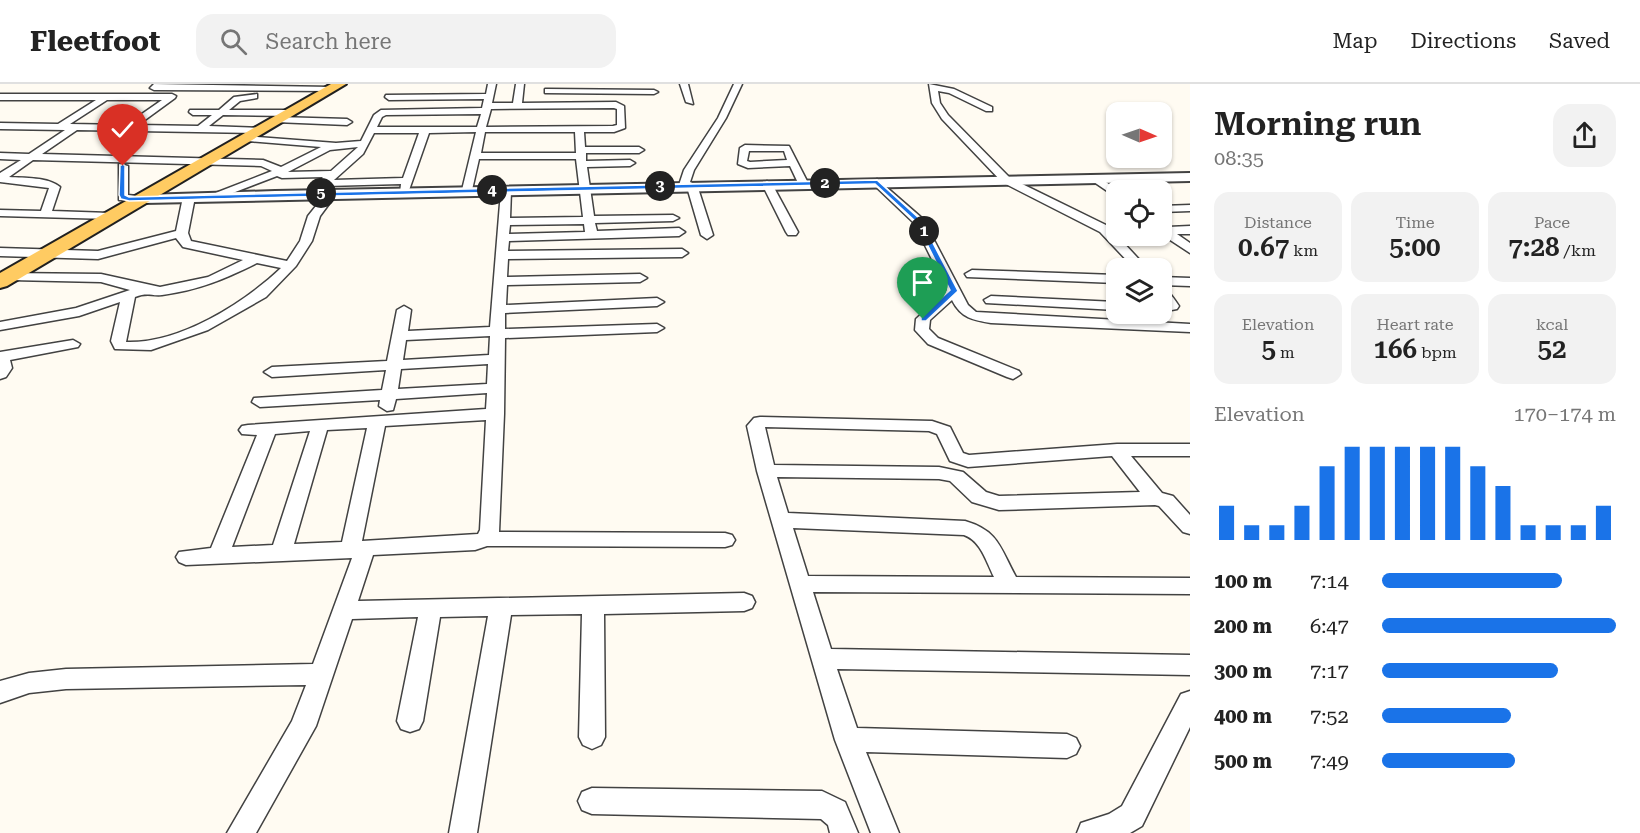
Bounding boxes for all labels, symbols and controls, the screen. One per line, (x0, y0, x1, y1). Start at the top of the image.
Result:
search box (196, 14, 616, 68)
text: Fleetfoot (30, 25, 160, 58)
icon: search (217, 25, 250, 58)
text: Search here (265, 29, 391, 54)
text: Map (1333, 29, 1377, 53)
text: Directions (1410, 29, 1516, 53)
text: Saved (1549, 29, 1610, 53)
north arrow (1106, 102, 1172, 168)
map controls (1106, 102, 1172, 324)
pin (97, 104, 148, 166)
text: Morning run (1214, 104, 1421, 143)
button: share (1553, 104, 1616, 167)
icon: check (106, 113, 139, 146)
text: 08:35 (1214, 146, 1264, 170)
pin: 2 (810, 168, 840, 198)
pin: 3 (645, 171, 675, 201)
text: 2 (821, 173, 829, 192)
pin: 4 (477, 175, 507, 205)
text: 3 (656, 176, 664, 195)
pin: 5 (306, 178, 336, 208)
text: 4 (488, 180, 496, 199)
button: locate (1106, 180, 1172, 246)
text: 5 (317, 183, 325, 202)
text: Distance (1244, 213, 1312, 232)
text: Time (1395, 213, 1435, 232)
text: Pace (1534, 213, 1570, 232)
pin: 1 (909, 216, 939, 246)
text: 1 (920, 221, 928, 240)
text: 0.67 (1238, 232, 1289, 262)
text: 5:00 (1389, 232, 1441, 262)
text: 7:28 (1508, 232, 1560, 262)
text: km (1289, 241, 1318, 260)
text: /km (1560, 241, 1596, 260)
pin (897, 257, 948, 319)
button: layers (1106, 258, 1172, 324)
icon: arrive (906, 266, 939, 299)
text: Elevation (1242, 315, 1314, 334)
text: Heart rate (1377, 315, 1453, 334)
text: kcal (1536, 315, 1568, 334)
text: 5 (1261, 334, 1276, 364)
text: 166 (1373, 334, 1417, 364)
text: 52 (1537, 334, 1567, 364)
text: m (1276, 343, 1295, 362)
text: bpm (1417, 343, 1457, 362)
text: Elevation (1214, 402, 1305, 426)
text: 170–174 m (1513, 402, 1616, 426)
text: 100 m (1214, 569, 1272, 593)
text: 7:14 (1310, 569, 1349, 593)
text: 200 m (1214, 614, 1272, 638)
text: 6:47 (1310, 614, 1349, 638)
text: 300 m (1214, 659, 1272, 683)
text: 7:17 (1310, 659, 1349, 683)
text: 400 m (1214, 704, 1272, 728)
text: 7:52 (1310, 704, 1349, 728)
text: 500 m (1214, 749, 1272, 773)
text: 7:49 (1310, 749, 1349, 773)

